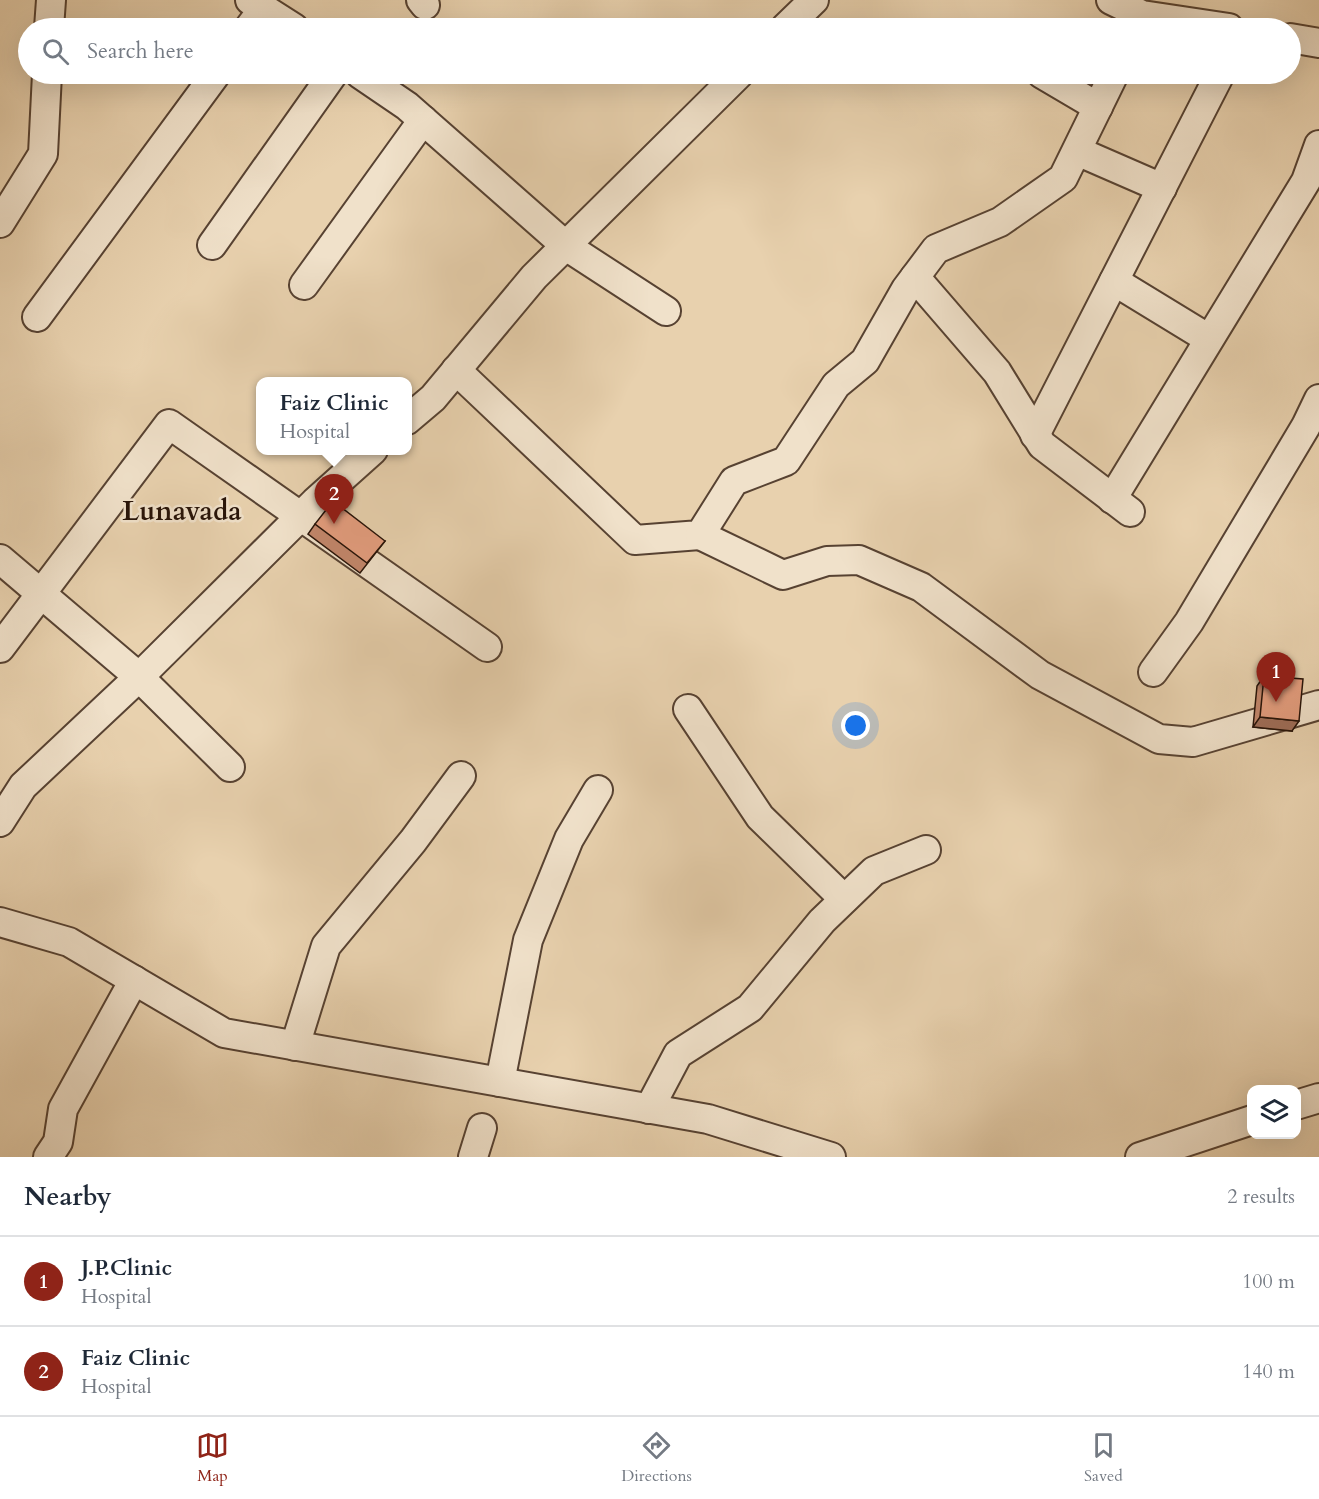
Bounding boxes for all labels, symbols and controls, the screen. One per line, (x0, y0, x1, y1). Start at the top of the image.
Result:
search box (18, 18, 1301, 84)
icon: search (39, 35, 72, 68)
text: Search here (87, 36, 194, 66)
popup (256, 377, 412, 455)
text: Faiz Clinic (279, 388, 389, 418)
text: Hospital (279, 418, 350, 445)
pin: 2 (314, 474, 354, 524)
district label: Lunavada (122, 493, 242, 530)
pin: 1 (1256, 652, 1296, 702)
your location (841, 711, 870, 740)
map controls (1247, 1085, 1301, 1139)
button: layers (1247, 1085, 1301, 1139)
text: Nearby (24, 1179, 112, 1214)
text: 2 results (1227, 1183, 1295, 1210)
text: J.P.Clinic (81, 1253, 172, 1283)
text: 1 (38, 1268, 49, 1295)
text: 100 m (1242, 1268, 1295, 1295)
text: Hospital (81, 1283, 152, 1310)
text: Faiz Clinic (81, 1343, 190, 1373)
text: 2 (38, 1358, 49, 1385)
text: 140 m (1242, 1358, 1295, 1385)
text: Hospital (81, 1373, 152, 1400)
tab: Map (196, 1429, 229, 1487)
tab: Directions (621, 1429, 692, 1487)
tab: Saved (1084, 1429, 1123, 1487)

